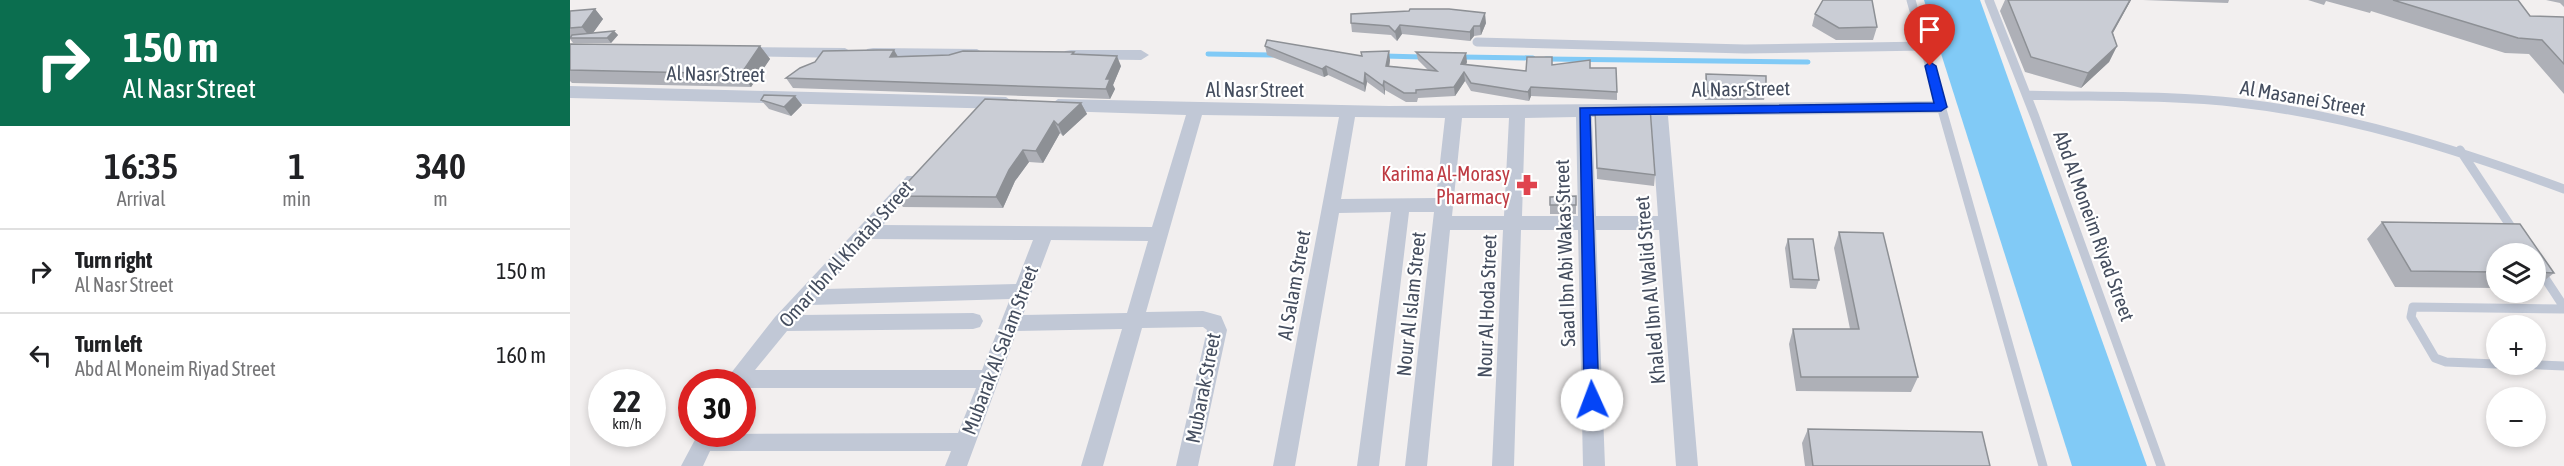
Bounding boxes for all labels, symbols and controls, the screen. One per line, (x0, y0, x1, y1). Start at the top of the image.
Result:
pin (1904, 4, 1955, 66)
icon: arrive (1913, 13, 1946, 46)
text: 150 m (123, 23, 218, 71)
icon: right (24, 24, 102, 102)
street label: Al Nasr Street (667, 61, 766, 86)
text: Al Nasr Street (123, 73, 256, 104)
street label: Al Masanei Street (2239, 75, 2368, 120)
street label: Al Nasr Street (1692, 76, 1791, 101)
street label: Al Nasr Street (1206, 78, 1304, 101)
street label: Abd Al Moneim Riyad Street (2049, 128, 2140, 324)
text: 16:35 (104, 145, 178, 187)
text: 1 (288, 145, 305, 187)
text: 340 (415, 145, 466, 187)
street label: Saad Ibn Abi Wakas Street (1550, 159, 1579, 347)
place label: Karima Al-Morasy Pharmacy (1381, 162, 1510, 208)
pharmacy icon: Karima Al-Morasy Pharmacy (1515, 173, 1539, 197)
street label: Omar Ibn Al Khatab Street (774, 176, 918, 332)
text: Arrival (117, 187, 166, 210)
text: min (282, 187, 311, 210)
text: m (433, 187, 448, 210)
street label: Khaled Ibn Al Walid Street (1630, 195, 1669, 385)
street label: Al Salam Street (1273, 228, 1315, 342)
street label: Nour Al Islam Street (1391, 230, 1430, 377)
street label: Nour Al Hoda Street (1472, 234, 1501, 378)
map controls (2486, 243, 2546, 447)
button: layers (2486, 243, 2546, 303)
text: Turn right (75, 247, 152, 273)
icon: right (24, 255, 57, 288)
text: 150 m (496, 258, 546, 284)
street label: Mubarak Al Salam Street (957, 262, 1042, 438)
text: Al Nasr Street (75, 273, 174, 296)
button: + (2486, 315, 2546, 375)
street label: Mubarak Street (1181, 330, 1225, 445)
text: Turn left (75, 331, 142, 357)
icon: left (24, 339, 57, 372)
text: 160 m (496, 342, 546, 368)
text: Abd Al Moneim Riyad Street (75, 357, 276, 380)
position arrow (1560, 368, 1624, 432)
speed limit sign: 30 (678, 369, 756, 447)
text: 22 (613, 384, 641, 418)
button: − (2486, 387, 2546, 447)
text: km/h (612, 415, 642, 432)

